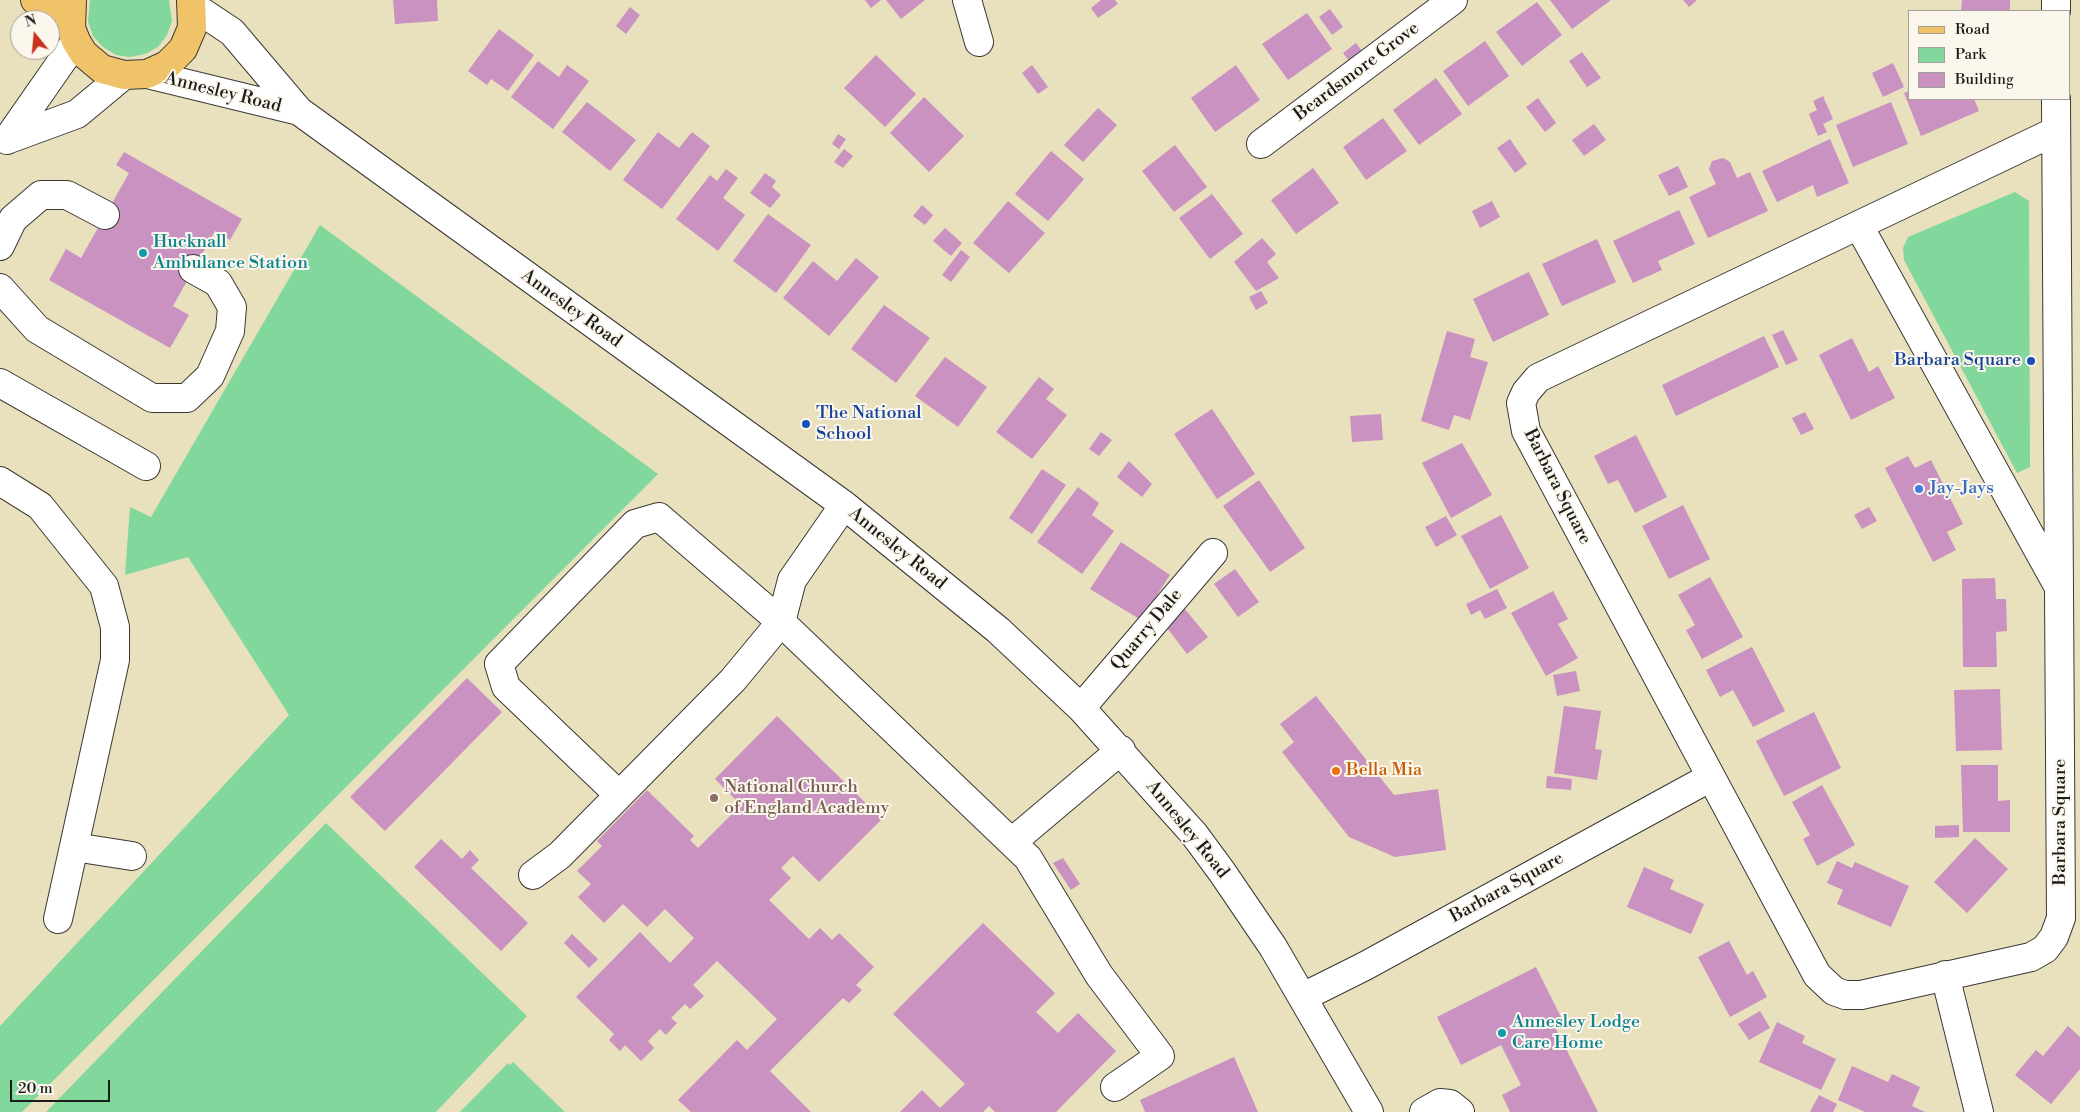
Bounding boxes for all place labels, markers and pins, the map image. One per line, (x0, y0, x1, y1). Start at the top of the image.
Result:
place label: Hucknall Ambulance Station (153, 232, 308, 274)
marker: Hucknall Ambulance Station (137, 247, 149, 259)
place label: Barbara Square (1894, 350, 2021, 372)
marker: Barbara Square (2025, 355, 2037, 367)
place label: The National School (816, 403, 922, 446)
marker: The National School (800, 418, 812, 430)
place label: Jay-Jays (1929, 478, 1994, 500)
marker: Jay-Jays (1913, 483, 1925, 495)
place label: Bella Mia (1346, 760, 1422, 782)
marker: Bella Mia (1330, 765, 1342, 777)
place label: National Church of England Academy (724, 777, 889, 820)
marker: National Church of England Academy (708, 792, 720, 804)
place label: Annesley Lodge Care Home (1512, 1012, 1640, 1054)
marker: Annesley Lodge Care Home (1496, 1027, 1508, 1039)

